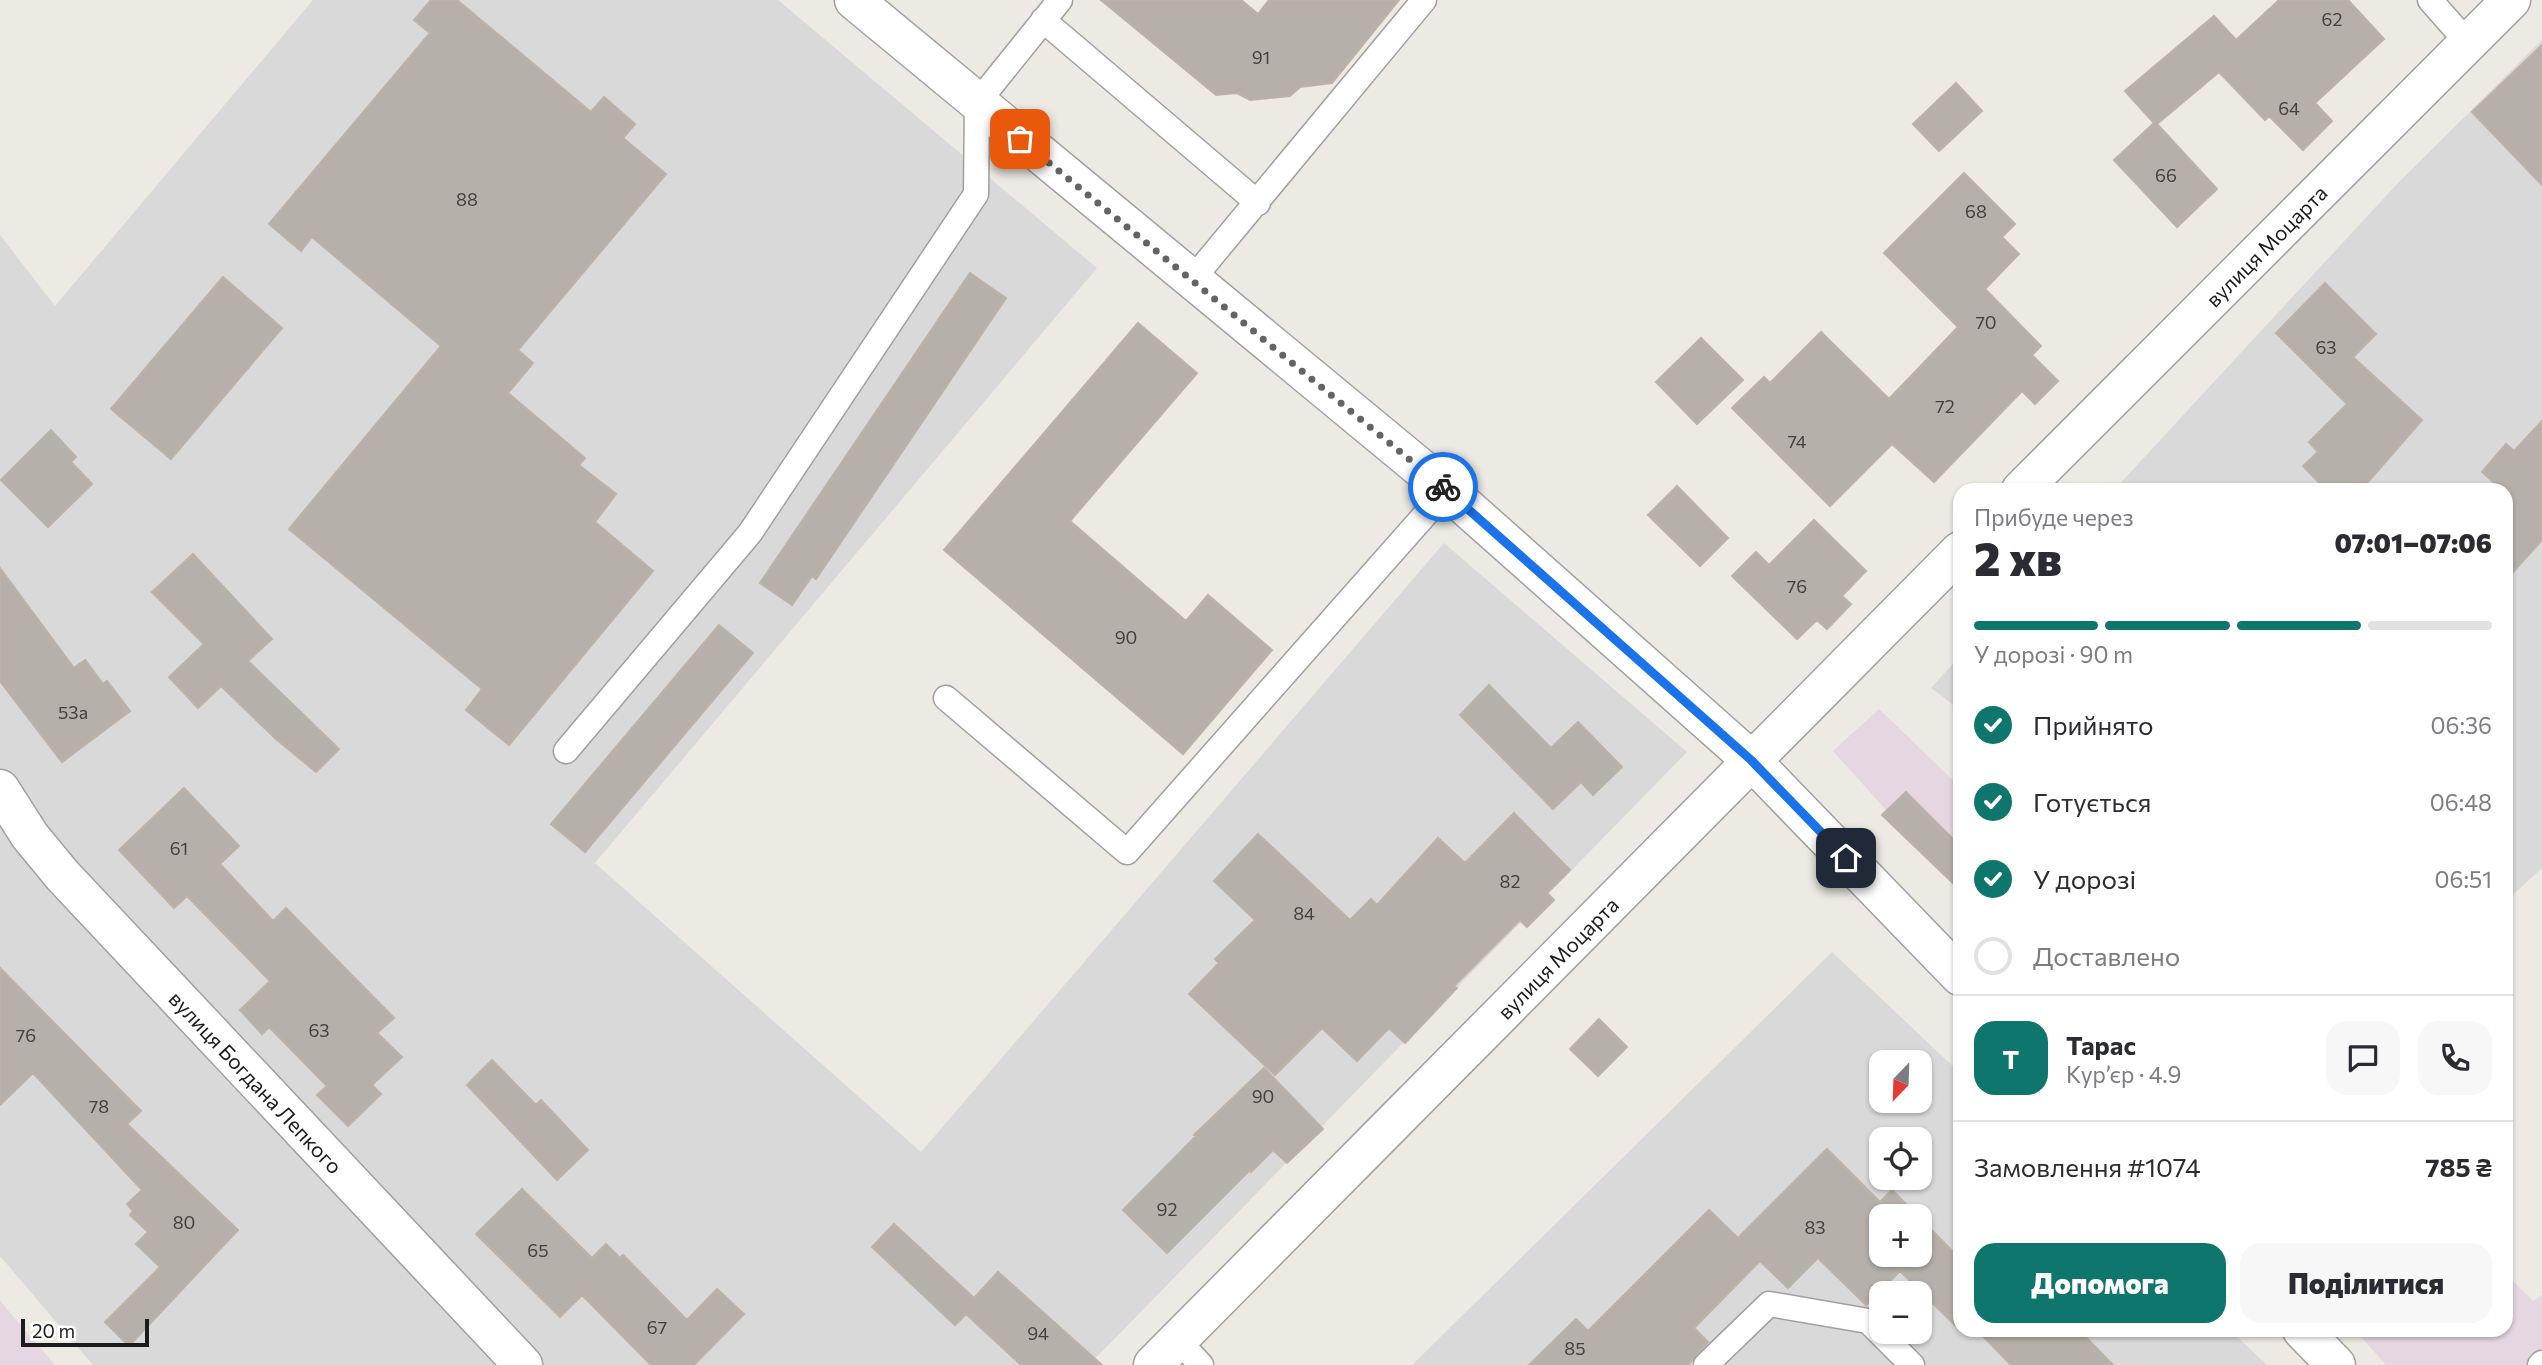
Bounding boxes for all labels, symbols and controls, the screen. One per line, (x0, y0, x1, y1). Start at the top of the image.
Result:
house number: 62 (2322, 8, 2342, 30)
house number: 91 (1252, 46, 1270, 68)
house number: 64 (2278, 97, 2300, 119)
pin (990, 109, 1050, 169)
icon: bag (1001, 120, 1039, 158)
house number: 66 (2155, 164, 2177, 186)
street label: вулиця Моцарта (2200, 179, 2332, 311)
house number: 88 (456, 188, 478, 210)
house number: 68 (1965, 200, 1987, 222)
house number: 70 (1975, 311, 1997, 333)
house number: 63 (2315, 336, 2337, 358)
house number: 72 (1935, 395, 1955, 417)
house number: 74 (1787, 430, 1807, 452)
courier (1408, 452, 1478, 522)
icon: bike (1424, 468, 1462, 506)
text: Прибуде через (1974, 503, 2134, 531)
text: 07:01–07:06 (2334, 527, 2492, 558)
text: 2 хв (1974, 529, 2062, 585)
house number: 76 (1787, 575, 1807, 597)
house number: 90 (1115, 626, 1137, 648)
text: У дорозі · 90 m (1974, 640, 2133, 668)
house number: 53а (58, 701, 88, 723)
icon: check (1974, 706, 2012, 744)
text: Прийнято (2033, 709, 2154, 740)
text: 06:36 (2431, 711, 2492, 739)
icon: check (1974, 783, 2012, 821)
text: Готується (2033, 786, 2151, 817)
text: 06:48 (2430, 788, 2492, 816)
pin (1816, 828, 1876, 888)
house number: 61 (170, 837, 188, 859)
icon: home (1827, 839, 1865, 877)
icon: check (1974, 860, 2012, 898)
text: У дорозі (2033, 863, 2136, 894)
text: 06:51 (2435, 865, 2492, 893)
house number: 82 (1500, 870, 1520, 892)
street label: вулиця Моцарта (1491, 891, 1623, 1023)
house number: 84 (1293, 902, 1315, 924)
text: Доставлено (2033, 940, 2180, 971)
street label: вулиця Богдана Лепкого (165, 985, 348, 1178)
house number: 63 (308, 1019, 330, 1041)
button: chat (2326, 1021, 2400, 1095)
button: phone (2418, 1021, 2492, 1095)
house number: 76 (16, 1024, 36, 1046)
text: Тарас (2066, 1029, 2136, 1060)
text: Т (2003, 1043, 2019, 1074)
north arrow (1869, 1050, 1932, 1113)
map controls (1869, 1050, 1932, 1344)
text: Кур’єр · 4.9 (2066, 1060, 2181, 1088)
house number: 90 (1252, 1085, 1274, 1107)
house number: 78 (89, 1095, 109, 1117)
button: locate (1869, 1127, 1932, 1190)
text: Замовлення #1074 (1974, 1151, 2201, 1182)
text: 785 ₴ (2425, 1151, 2492, 1182)
house number: 92 (1157, 1198, 1177, 1220)
button: + (1869, 1204, 1932, 1267)
house number: 80 (173, 1211, 195, 1233)
house number: 83 (1804, 1216, 1826, 1238)
house number: 65 (527, 1239, 549, 1261)
button: Допомога (1974, 1243, 2226, 1323)
button: Поділитися (2240, 1243, 2492, 1323)
button: − (1869, 1281, 1932, 1344)
scale bar (21, 1316, 149, 1348)
house number: 67 (647, 1316, 667, 1338)
text: 20 m (32, 1319, 75, 1342)
house number: 94 (1027, 1322, 1049, 1344)
house number: 85 (1564, 1337, 1586, 1359)

